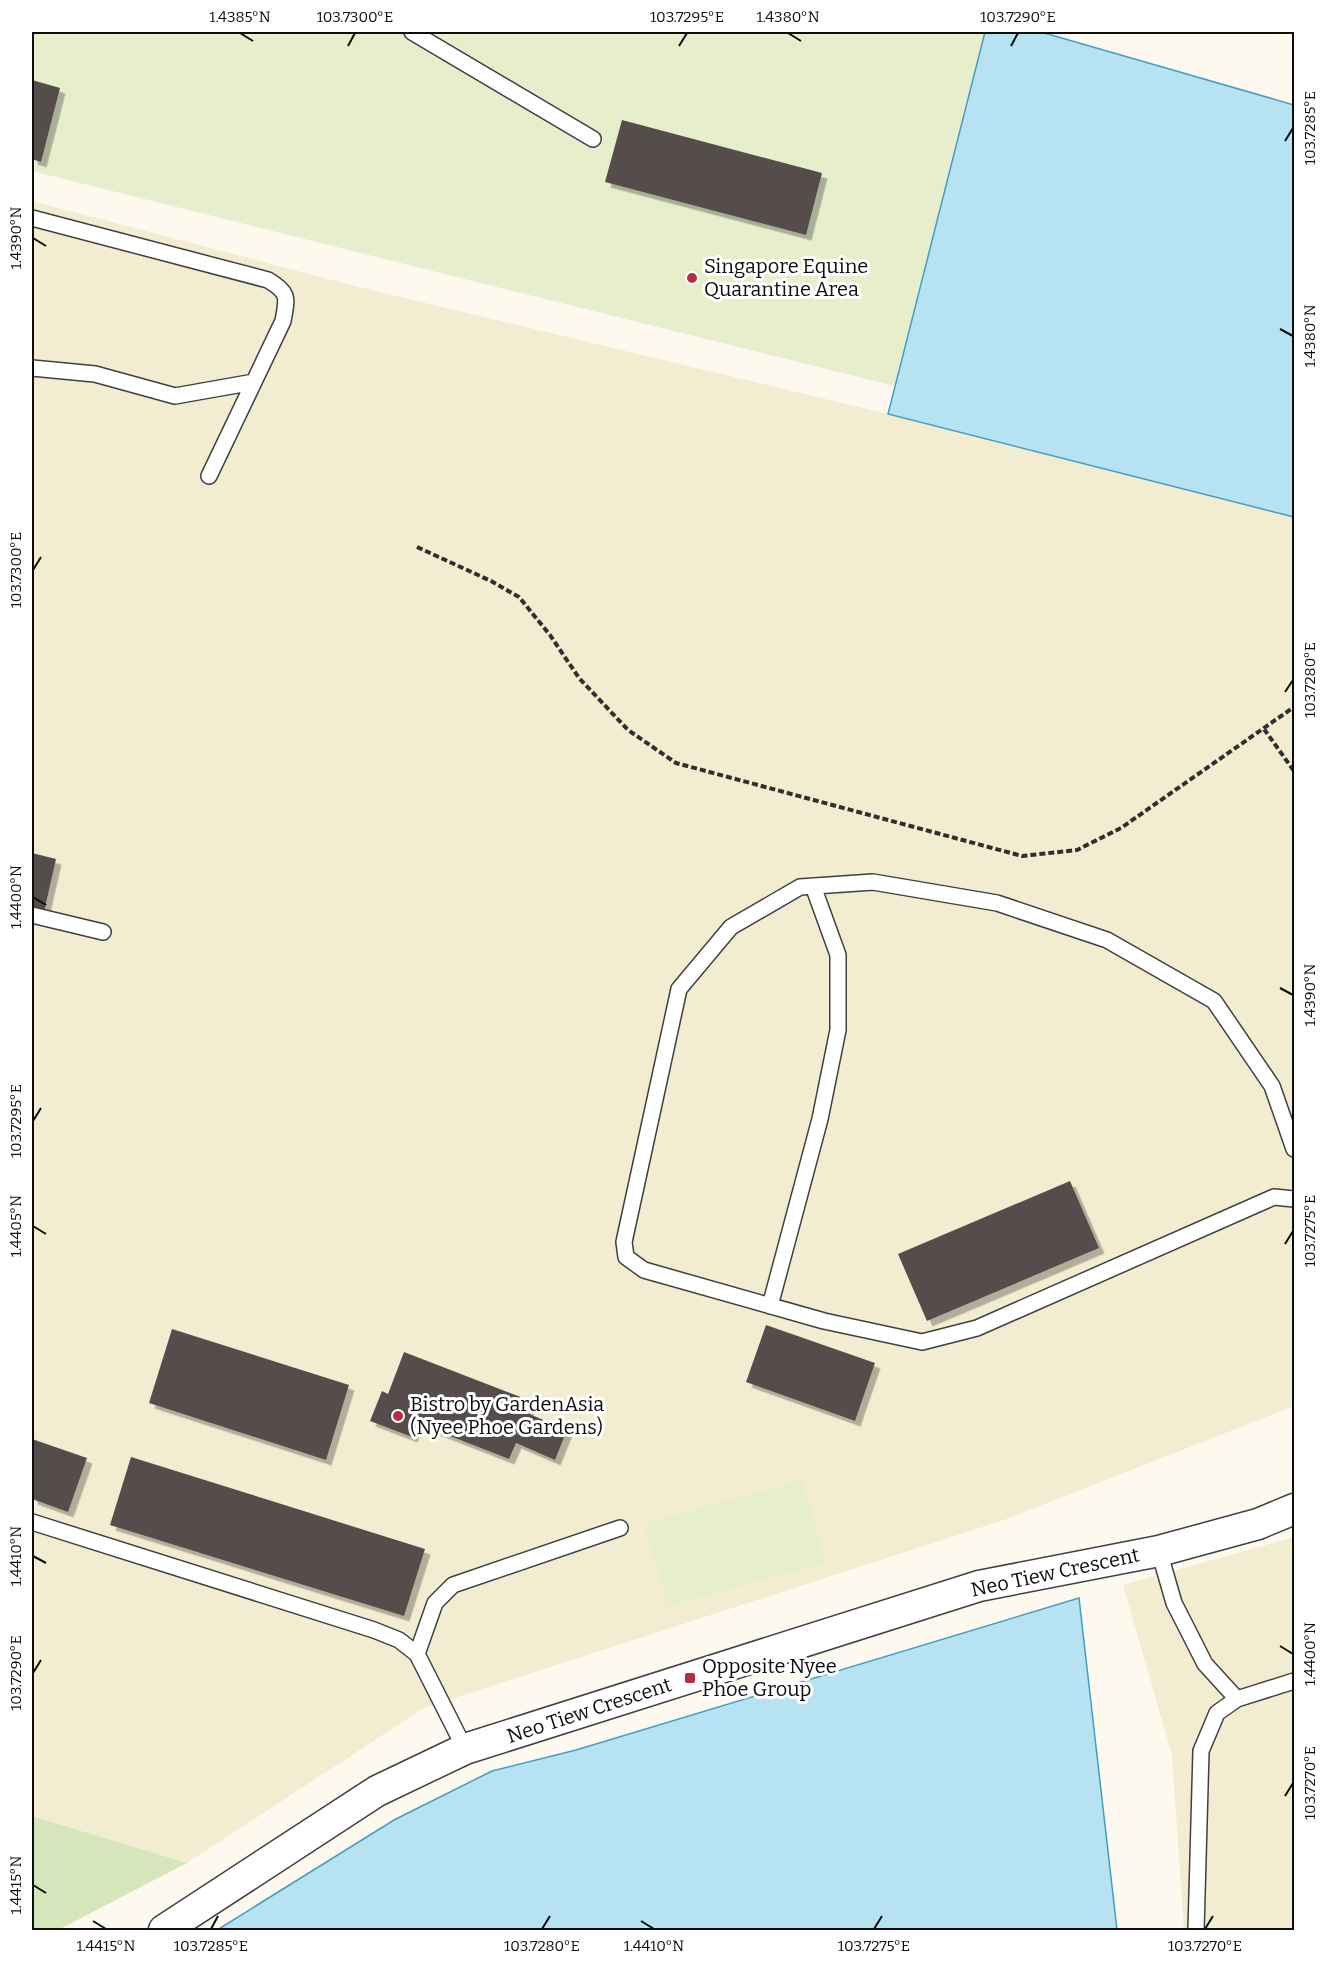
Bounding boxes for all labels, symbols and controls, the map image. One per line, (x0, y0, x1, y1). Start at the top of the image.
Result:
text: 1.4385°N (209, 8, 271, 26)
text: 103.7300°E (317, 8, 393, 26)
text: 103.7295°E (650, 8, 724, 26)
text: 1.4380°N (756, 8, 820, 26)
text: 103.7290°E (980, 8, 1056, 26)
text: 103.7285°E (1301, 91, 1319, 165)
text: 1.4390°N (7, 206, 25, 269)
place label: Singapore Equine Quarantine Area (704, 254, 868, 301)
marker: Singapore Equine Quarantine Area (685, 271, 699, 285)
text: 1.4380°N (1301, 304, 1319, 368)
text: 103.7300°E (7, 532, 25, 608)
text: 103.7280°E (1301, 642, 1319, 718)
text: 1.4400°N (7, 865, 25, 929)
text: 1.4390°N (1301, 963, 1319, 1026)
text: 103.7295°E (7, 1084, 25, 1158)
text: 1.4405°N (7, 1195, 25, 1257)
text: 103.7275°E (1301, 1195, 1319, 1267)
place label: Bistro by GardenAsia (Nyee Phoe Gardens) (410, 1392, 604, 1439)
marker: Bistro by GardenAsia (Nyee Phoe Gardens) (391, 1409, 405, 1423)
text: 1.4410°N (7, 1526, 25, 1586)
street label: Neo Tiew Crescent (969, 1542, 1141, 1602)
text: 1.4400°N (1301, 1622, 1319, 1686)
text: 103.7290°E (7, 1635, 25, 1711)
place label: Opposite Nyee Phoe Group (702, 1654, 837, 1701)
marker: Opposite Nyee Phoe Group (683, 1671, 697, 1685)
street label: Neo Tiew Crescent (504, 1672, 674, 1748)
text: 103.7270°E (1301, 1746, 1319, 1820)
text: 1.4415°N (7, 1855, 25, 1914)
text: 1.4415°N (77, 1937, 136, 1955)
text: 103.7285°E (174, 1937, 248, 1955)
text: 103.7280°E (504, 1937, 580, 1955)
text: 1.4410°N (624, 1937, 684, 1955)
text: 103.7275°E (838, 1937, 910, 1955)
text: 103.7270°E (1168, 1937, 1242, 1955)

